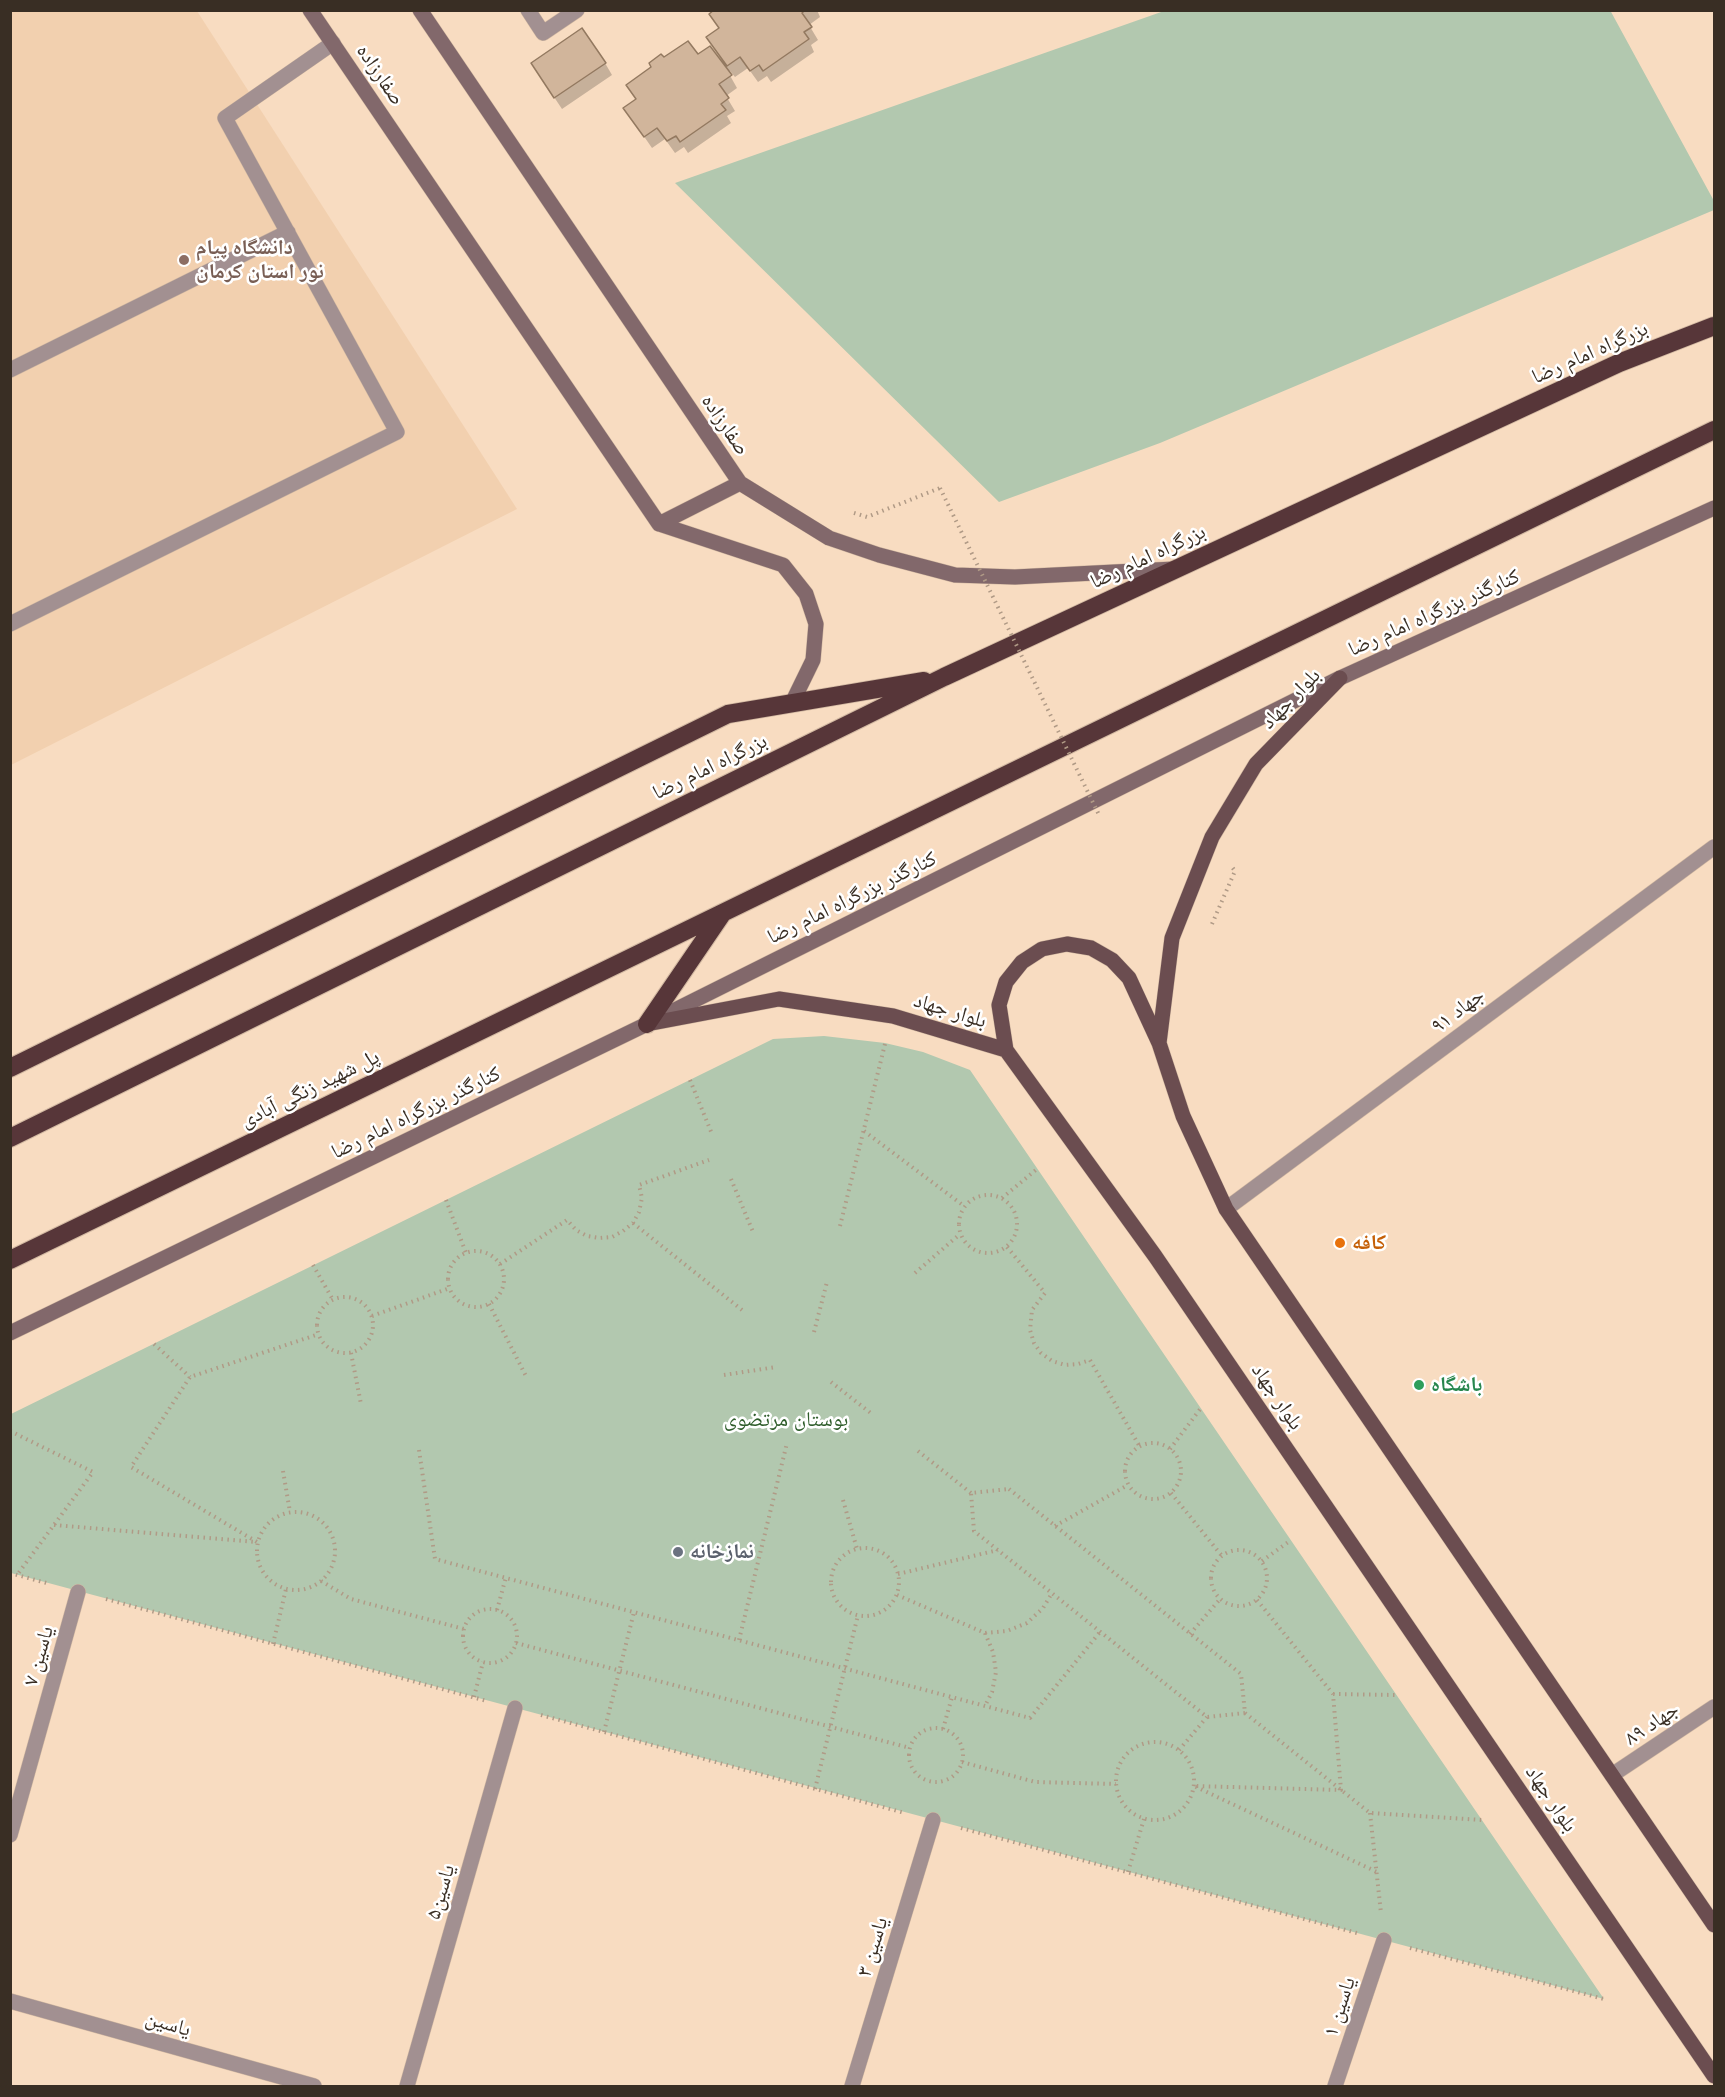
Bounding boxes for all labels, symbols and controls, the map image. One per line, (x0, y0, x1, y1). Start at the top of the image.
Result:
street label: صفارزاده (350, 40, 410, 110)
place label: دانشگاه پیام نور استان کرمان (196, 235, 324, 285)
marker: دانشگاه پیام نور استان کرمان (177, 253, 191, 267)
street label: بزرگراه امام رضا (1528, 316, 1652, 390)
street label: صفارزاده (695, 390, 755, 460)
street label: بزرگراه امام رضا (1086, 519, 1210, 595)
street label: کنارگذر بزرگراه امام رضا (1344, 564, 1524, 662)
street label: بلوار جهاد (1256, 663, 1326, 735)
street label: بزرگراه امام رضا (649, 728, 771, 806)
street label: کنارگذر بزرگراه امام رضا (763, 846, 941, 950)
street label: جهاد ۹۱ (1427, 983, 1489, 1039)
street label: بلوار جهاد (911, 988, 989, 1034)
street label: پل شهید زنگی آبادی (236, 1044, 384, 1134)
street label: کنارگذر بزرگراه امام رضا (327, 1061, 505, 1165)
place label: کافه (1352, 1230, 1386, 1256)
marker: کافه (1333, 1236, 1347, 1250)
street label: بلوار جهاد (1246, 1359, 1308, 1435)
place label: باشگاه (1431, 1372, 1482, 1398)
marker: باشگاه (1412, 1378, 1426, 1392)
park label: بوستان مرتضوی (724, 1407, 848, 1433)
place label: نمازخانه (690, 1539, 754, 1565)
marker: نمازخانه (671, 1545, 685, 1559)
street label: یاسین ۷ (18, 1623, 60, 1689)
street label: جهاد ۸۹ (1620, 1697, 1684, 1751)
street label: بلوار جهاد (1520, 1761, 1582, 1837)
street label: یاسین۵ (421, 1862, 461, 1922)
street label: یاسین ۳ (852, 1914, 894, 1980)
street label: یاسین ۱ (1319, 1974, 1361, 2040)
street label: یاسین (142, 2006, 194, 2042)

